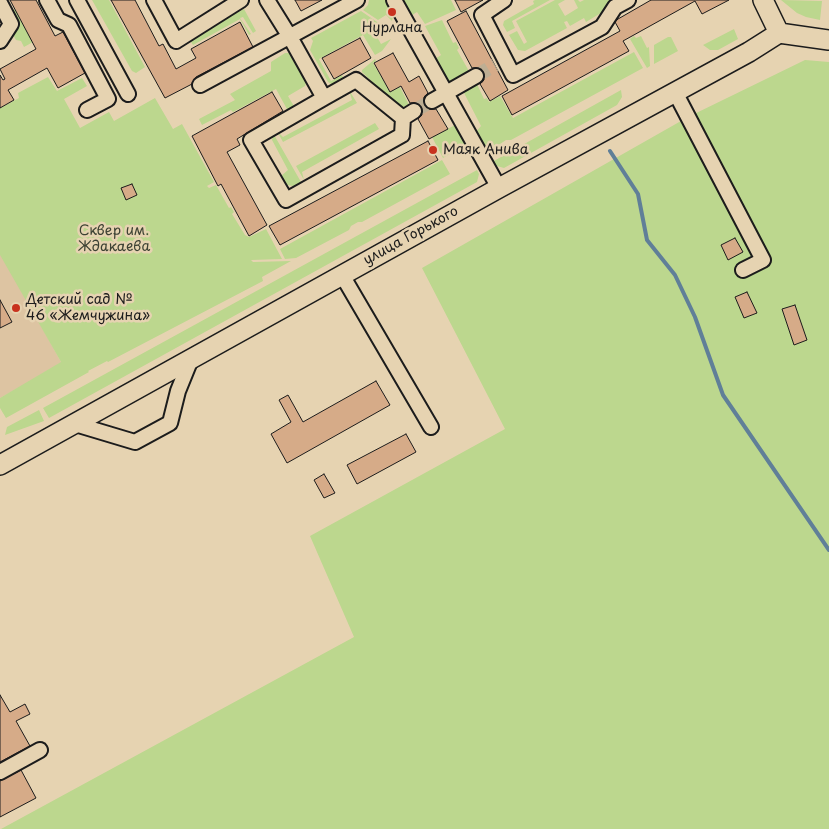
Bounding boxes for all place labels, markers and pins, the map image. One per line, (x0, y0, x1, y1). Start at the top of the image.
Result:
marker: Нурлана (386, 6, 398, 18)
place label: Нурлана (362, 20, 422, 36)
place label: Маяк Анива (443, 142, 529, 158)
marker: Маяк Анива (427, 144, 439, 156)
place label: Детский сад № 46 «Жемчужина» (26, 292, 150, 324)
marker: Детский сад № 46 «Жемчужина» (10, 302, 22, 314)

